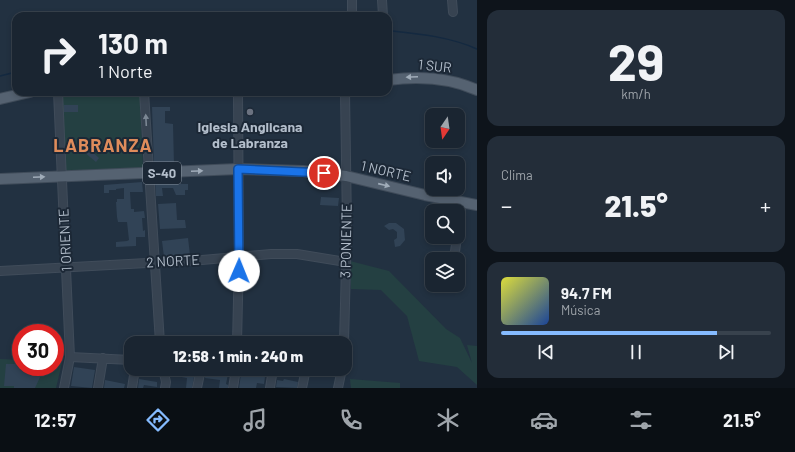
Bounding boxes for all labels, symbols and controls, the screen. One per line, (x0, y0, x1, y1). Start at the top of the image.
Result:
text: 130 m (98, 26, 168, 60)
icon: right (32, 28, 84, 80)
text: 29 (608, 29, 664, 91)
street label: 1 SUR (417, 55, 453, 76)
text: 1 Norte (98, 60, 153, 82)
one-way arrow (406, 74, 418, 81)
text: km/h (621, 86, 651, 102)
marker: Iglesia Anglicana de Labranza (245, 107, 255, 117)
north arrow (425, 108, 465, 148)
map controls (425, 108, 465, 292)
one-way arrow (142, 114, 149, 126)
place label: Iglesia Anglicana de Labranza (198, 118, 303, 151)
district label: LABRANZA (53, 134, 153, 156)
pin (307, 156, 341, 190)
button: sound (425, 156, 465, 196)
street label: 1 NORTE (359, 157, 413, 185)
road number: S-40 (143, 162, 181, 184)
icon: arrive (313, 162, 335, 184)
text: Clima (501, 167, 533, 183)
one-way arrow (191, 168, 204, 174)
one-way arrow (33, 173, 45, 180)
one-way arrow (378, 183, 391, 189)
text: 21.5° (604, 187, 668, 223)
text: − (501, 192, 512, 218)
text: + (760, 192, 771, 218)
street label: 3 PONIENTE (336, 204, 355, 278)
button: search (425, 204, 465, 244)
street label: 1 ORIENTE (54, 208, 75, 272)
position arrow (218, 250, 260, 292)
street label: 2 NORTE (146, 251, 200, 270)
button: layers (425, 252, 465, 292)
text: 94.7 FM (561, 284, 612, 302)
text: Música (561, 302, 600, 318)
speed limit sign: 30 (12, 324, 64, 376)
icon: previous (535, 341, 557, 363)
icon: pause (625, 341, 647, 363)
icon: next (715, 341, 737, 363)
text: 12:58 · 1 min · 240 m (173, 347, 303, 365)
icon: directions (144, 406, 172, 434)
icon: music (241, 406, 269, 434)
icon: phone (337, 406, 365, 434)
icon: climate (434, 406, 462, 434)
icon: car (530, 406, 558, 434)
icon: filters (627, 406, 655, 434)
text: 12:57 (34, 409, 76, 431)
text: 21.5° (723, 409, 761, 431)

